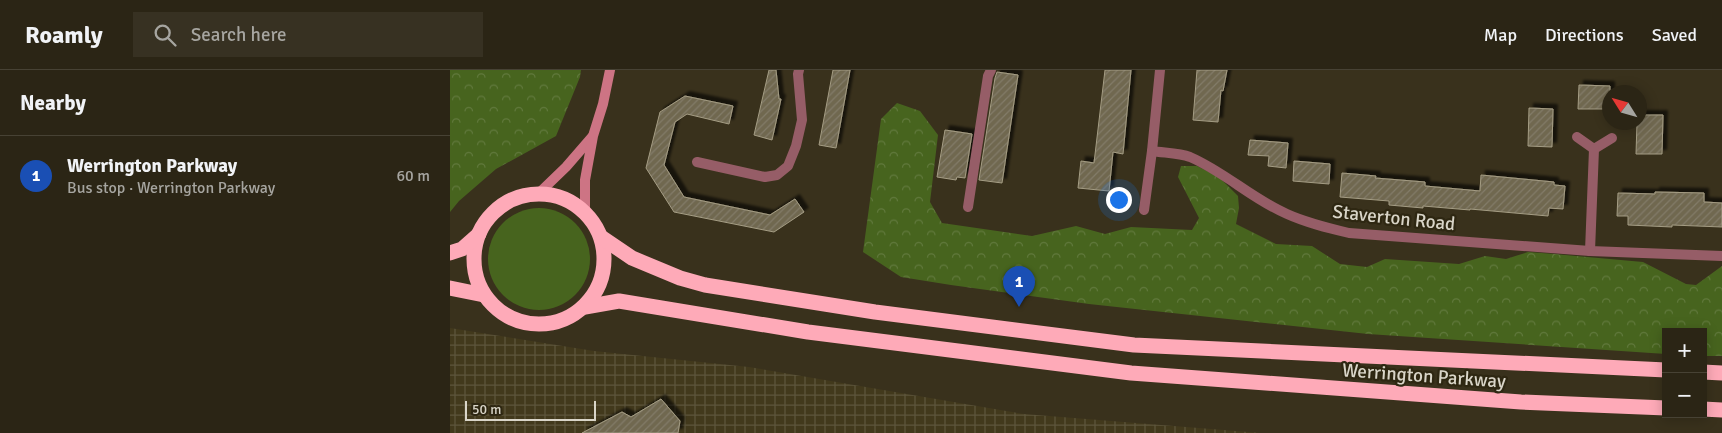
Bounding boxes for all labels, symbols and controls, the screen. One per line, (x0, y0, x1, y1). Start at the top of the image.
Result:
search box (133, 12, 483, 57)
text: Roamly (25, 20, 103, 50)
icon: search (151, 21, 179, 49)
text: Search here (191, 23, 287, 47)
text: Map (1484, 24, 1517, 46)
text: Directions (1545, 24, 1624, 46)
text: Saved (1652, 24, 1697, 46)
north arrow (1602, 85, 1647, 130)
text: Nearby (20, 90, 86, 116)
text: Werrington Parkway (67, 154, 237, 178)
text: 1 (32, 166, 40, 186)
text: 60 m (396, 166, 430, 186)
text: Bus stop · Werrington Parkway (67, 178, 275, 198)
your location (1106, 187, 1132, 213)
street label: Staverton Road (1331, 200, 1457, 236)
pin: 1 (1003, 266, 1035, 307)
map controls (1662, 328, 1707, 418)
button: + (1662, 328, 1707, 373)
street label: Werrington Parkway (1341, 358, 1507, 394)
button: − (1662, 373, 1707, 418)
scale bar (465, 398, 596, 421)
text: 50 m (472, 401, 501, 418)

